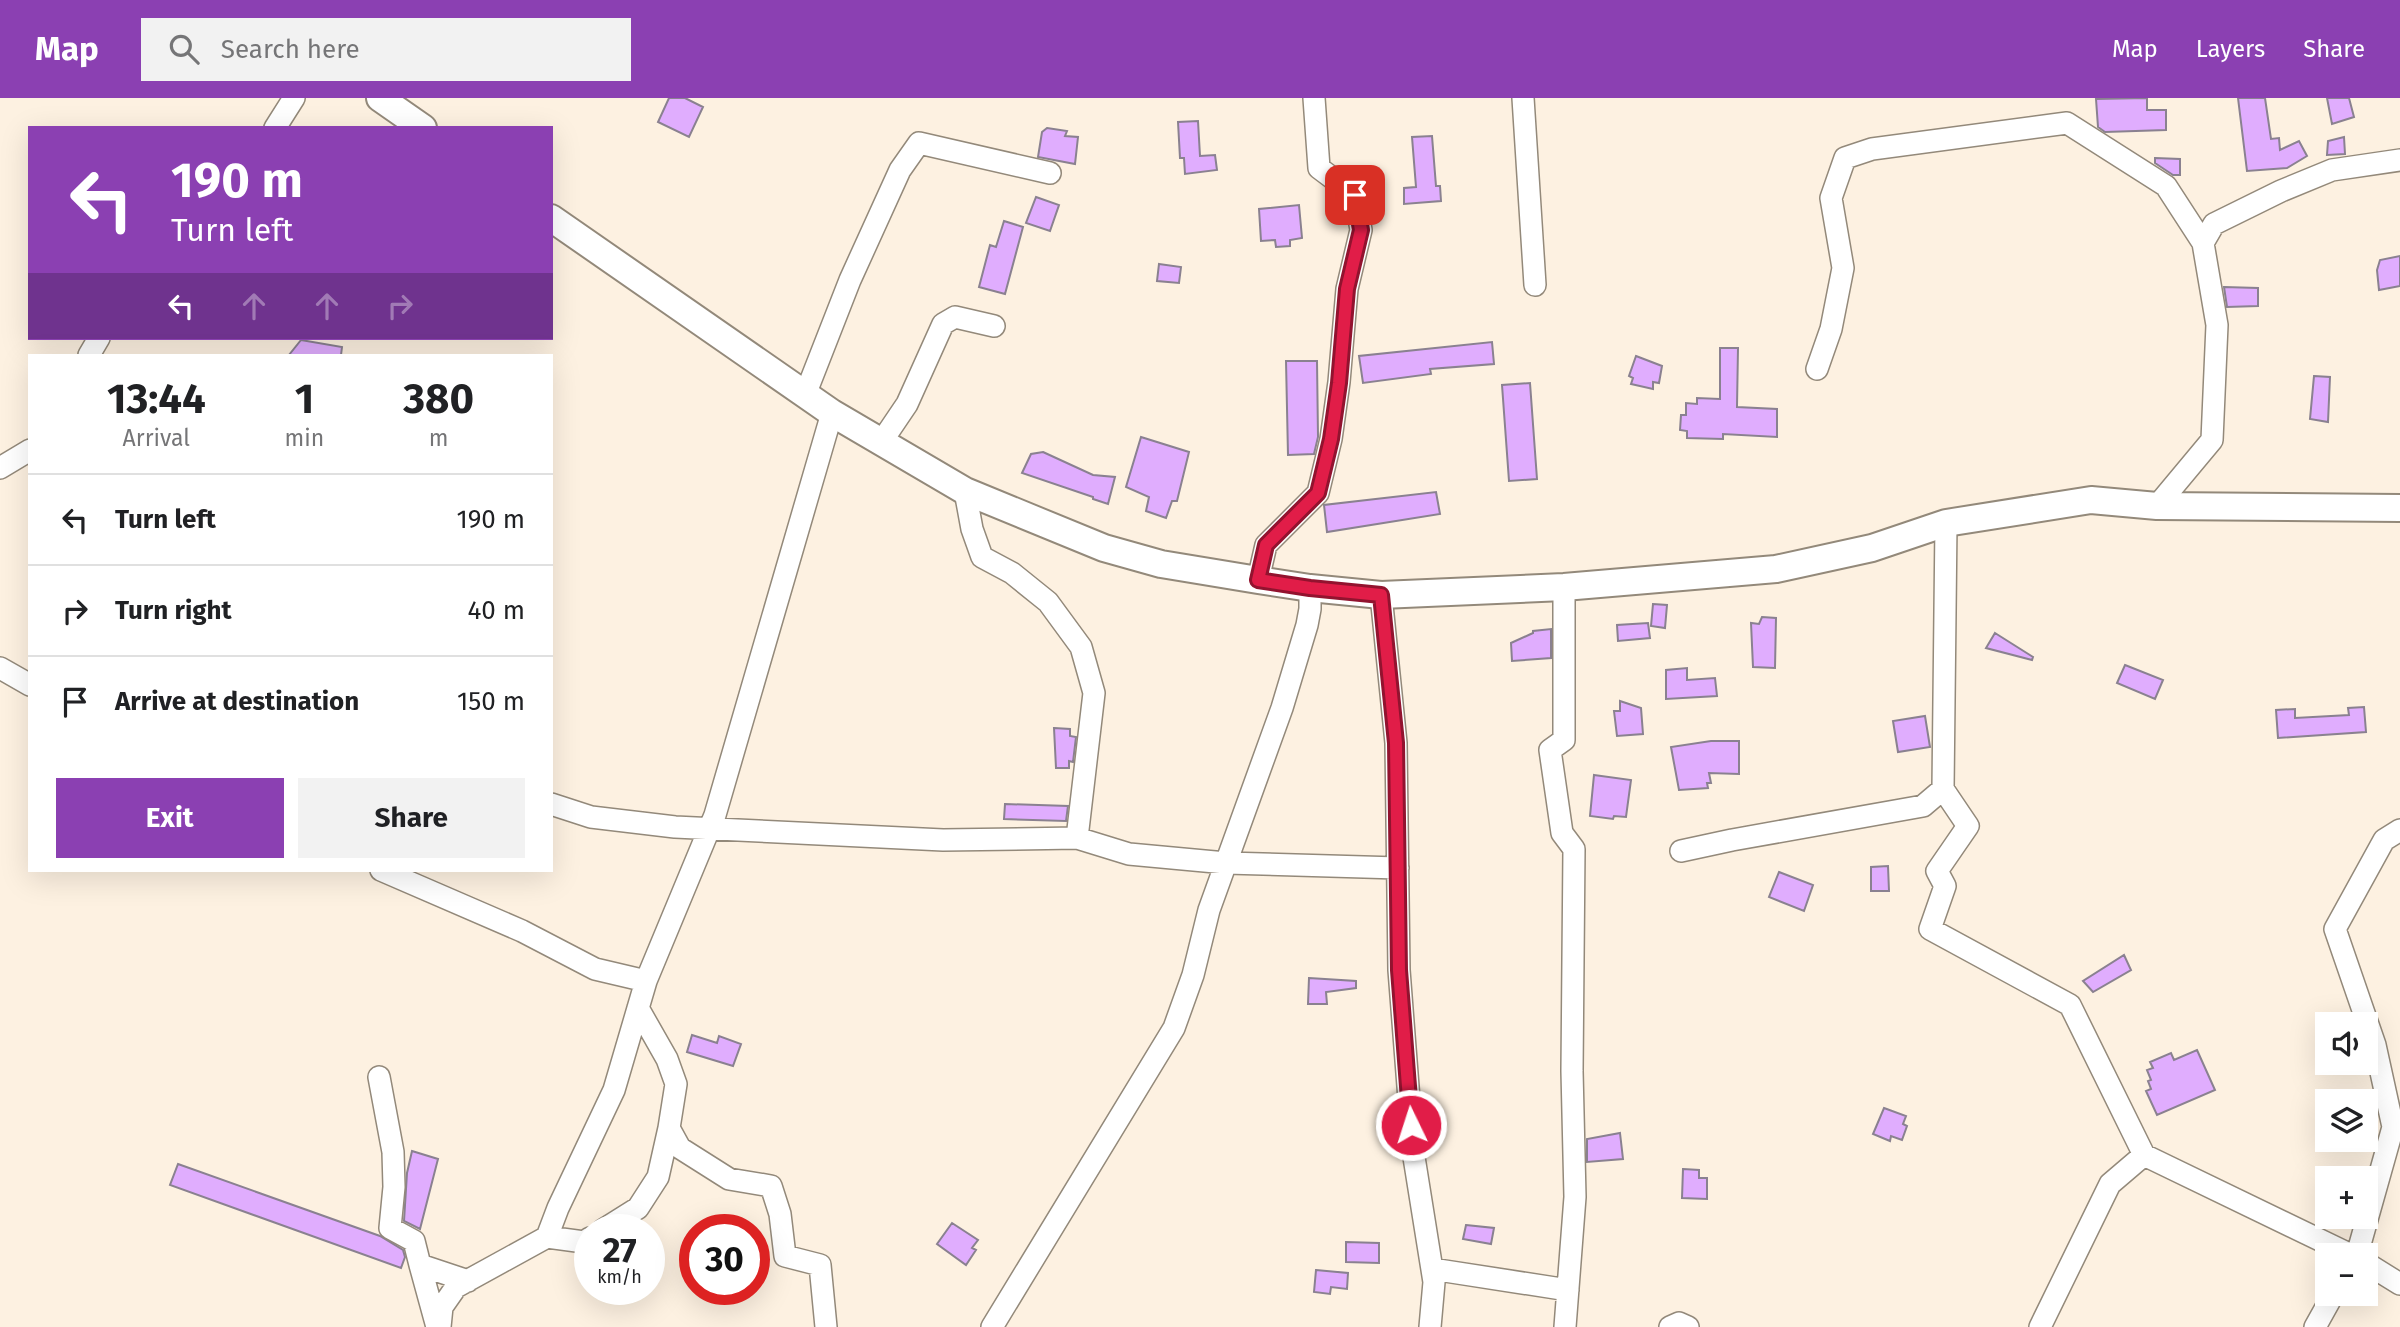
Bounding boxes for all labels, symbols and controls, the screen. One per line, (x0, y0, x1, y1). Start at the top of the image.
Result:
search box (141, 18, 631, 81)
text: Map (35, 29, 99, 69)
icon: search (165, 30, 203, 68)
text: Search here (221, 34, 360, 65)
text: Map (2112, 35, 2158, 63)
text: Layers (2196, 35, 2265, 63)
text: Share (2303, 35, 2365, 63)
text: 190 m (171, 151, 303, 210)
icon: left (56, 154, 147, 245)
pin (1325, 165, 1385, 225)
icon: arrive (1336, 176, 1374, 214)
text: Turn left (171, 211, 293, 249)
icon: left (162, 287, 200, 325)
icon: ahead (235, 287, 273, 325)
icon: ahead (308, 287, 346, 325)
icon: right (381, 287, 419, 325)
text: 13:44 (107, 374, 206, 424)
text: 1 (295, 374, 314, 424)
text: 380 (403, 374, 474, 424)
text: Arrival (123, 424, 190, 452)
text: min (285, 424, 324, 452)
text: m (429, 424, 448, 452)
icon: left (56, 501, 94, 539)
text: Turn left (115, 504, 216, 535)
text: 190 m (456, 504, 525, 535)
icon: right (56, 592, 94, 630)
text: Turn right (115, 595, 232, 626)
text: 40 m (467, 595, 525, 626)
icon: arrive (56, 683, 94, 721)
text: Arrive at destination (115, 686, 359, 717)
text: 150 m (457, 686, 525, 717)
button: Exit (56, 778, 284, 858)
button: Share (298, 778, 525, 858)
map controls (2315, 1012, 2378, 1306)
button: sound (2315, 1012, 2378, 1075)
position arrow (1374, 1088, 1448, 1162)
button: layers (2315, 1089, 2378, 1152)
button: + (2315, 1166, 2378, 1229)
speed limit sign: 30 (679, 1214, 770, 1305)
text: 27 (602, 1229, 637, 1271)
button: − (2315, 1243, 2378, 1306)
text: km/h (597, 1266, 642, 1288)

